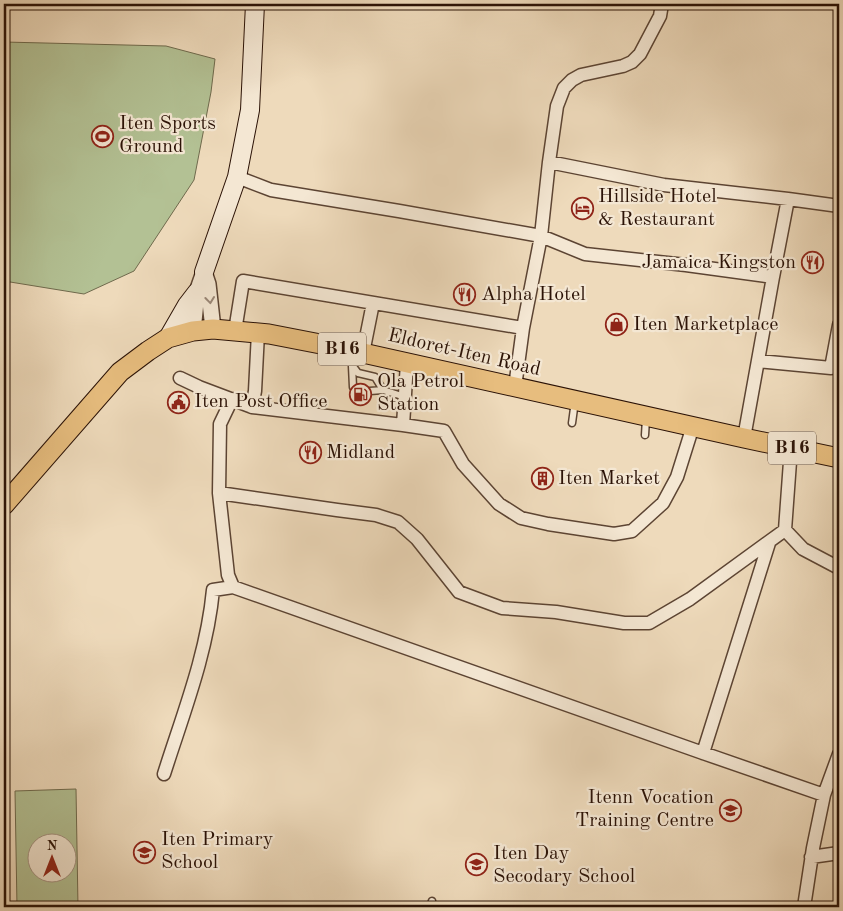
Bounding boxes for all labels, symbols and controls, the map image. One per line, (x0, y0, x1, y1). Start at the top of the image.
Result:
place label: Iten Sports Ground (119, 114, 216, 157)
sports icon: Iten Sports Ground (91, 124, 115, 148)
place label: Hillside Hotel & Restaurant (598, 187, 717, 230)
hotel icon: Hillside Hotel & Restaurant (570, 196, 594, 220)
restaurant icon: Jamaica Kingston (800, 251, 824, 275)
place label: Jamaica Kingston (641, 253, 796, 273)
restaurant icon: Alpha Hotel (453, 283, 477, 307)
place label: Alpha Hotel (481, 285, 586, 305)
one-way arrow (204, 296, 215, 304)
shop icon: Iten Marketplace (605, 313, 629, 337)
place label: Iten Marketplace (633, 315, 778, 335)
street label: Eldoret-Iten Road (386, 326, 542, 380)
road number: B16 (318, 332, 366, 366)
place label: Ola Petrol Station (377, 372, 464, 415)
fuel station icon: Ola Petrol Station (349, 382, 373, 406)
public building icon: Iten Post Office (166, 390, 190, 414)
place label: Iten Post Office (194, 392, 327, 412)
road number: B16 (768, 432, 816, 464)
restaurant icon: Midland (298, 441, 322, 465)
place label: Midland (326, 443, 395, 463)
building icon: Iten Market (530, 467, 554, 491)
place label: Iten Market (558, 469, 660, 489)
place label: Itenn Vocation Training Centre (575, 788, 714, 831)
school or university icon: Itenn Vocation Training Centre (718, 798, 742, 822)
place label: Iten Primary School (161, 830, 274, 873)
north arrow (28, 834, 78, 884)
text: N (47, 839, 58, 853)
school or university icon: Iten Primary School (133, 840, 157, 864)
place label: Iten Day Secodary School (493, 844, 635, 887)
school or university icon: Iten Day Secodary School (465, 853, 489, 877)

